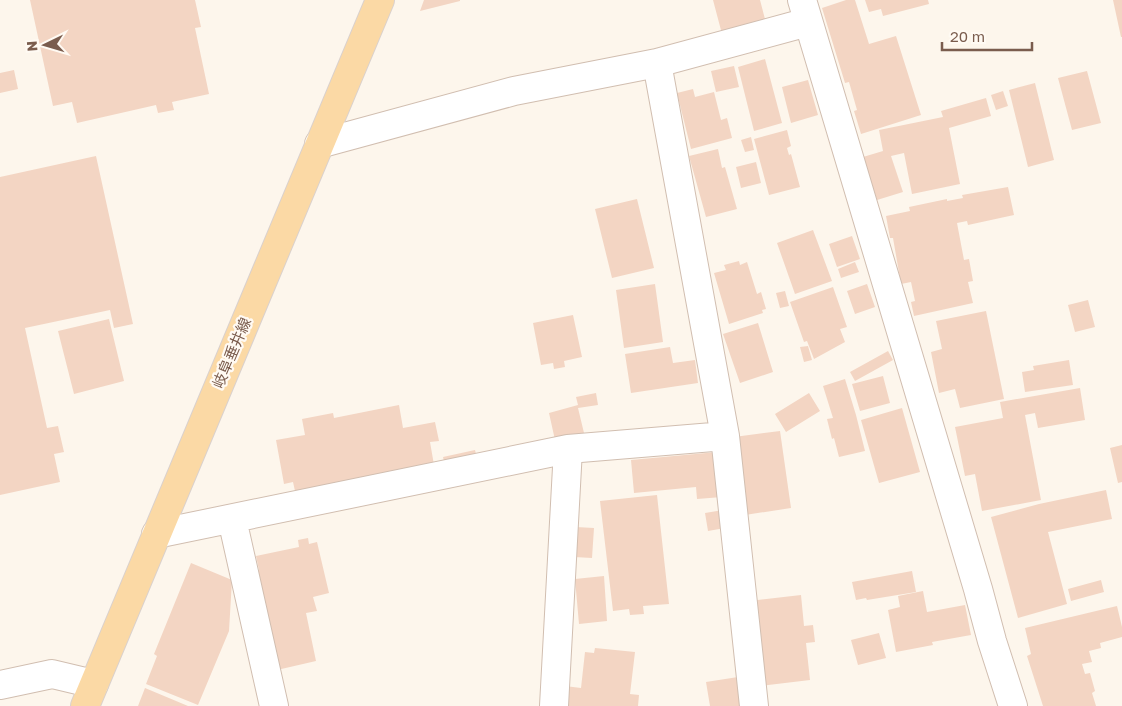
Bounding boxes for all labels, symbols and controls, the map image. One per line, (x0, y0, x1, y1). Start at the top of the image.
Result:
north arrow (20, 20, 70, 70)
scale bar (942, 20, 1032, 52)
text: 20 m (950, 27, 985, 45)
text: N (23, 40, 40, 52)
street label: 岐阜垂井線 (208, 315, 254, 391)

